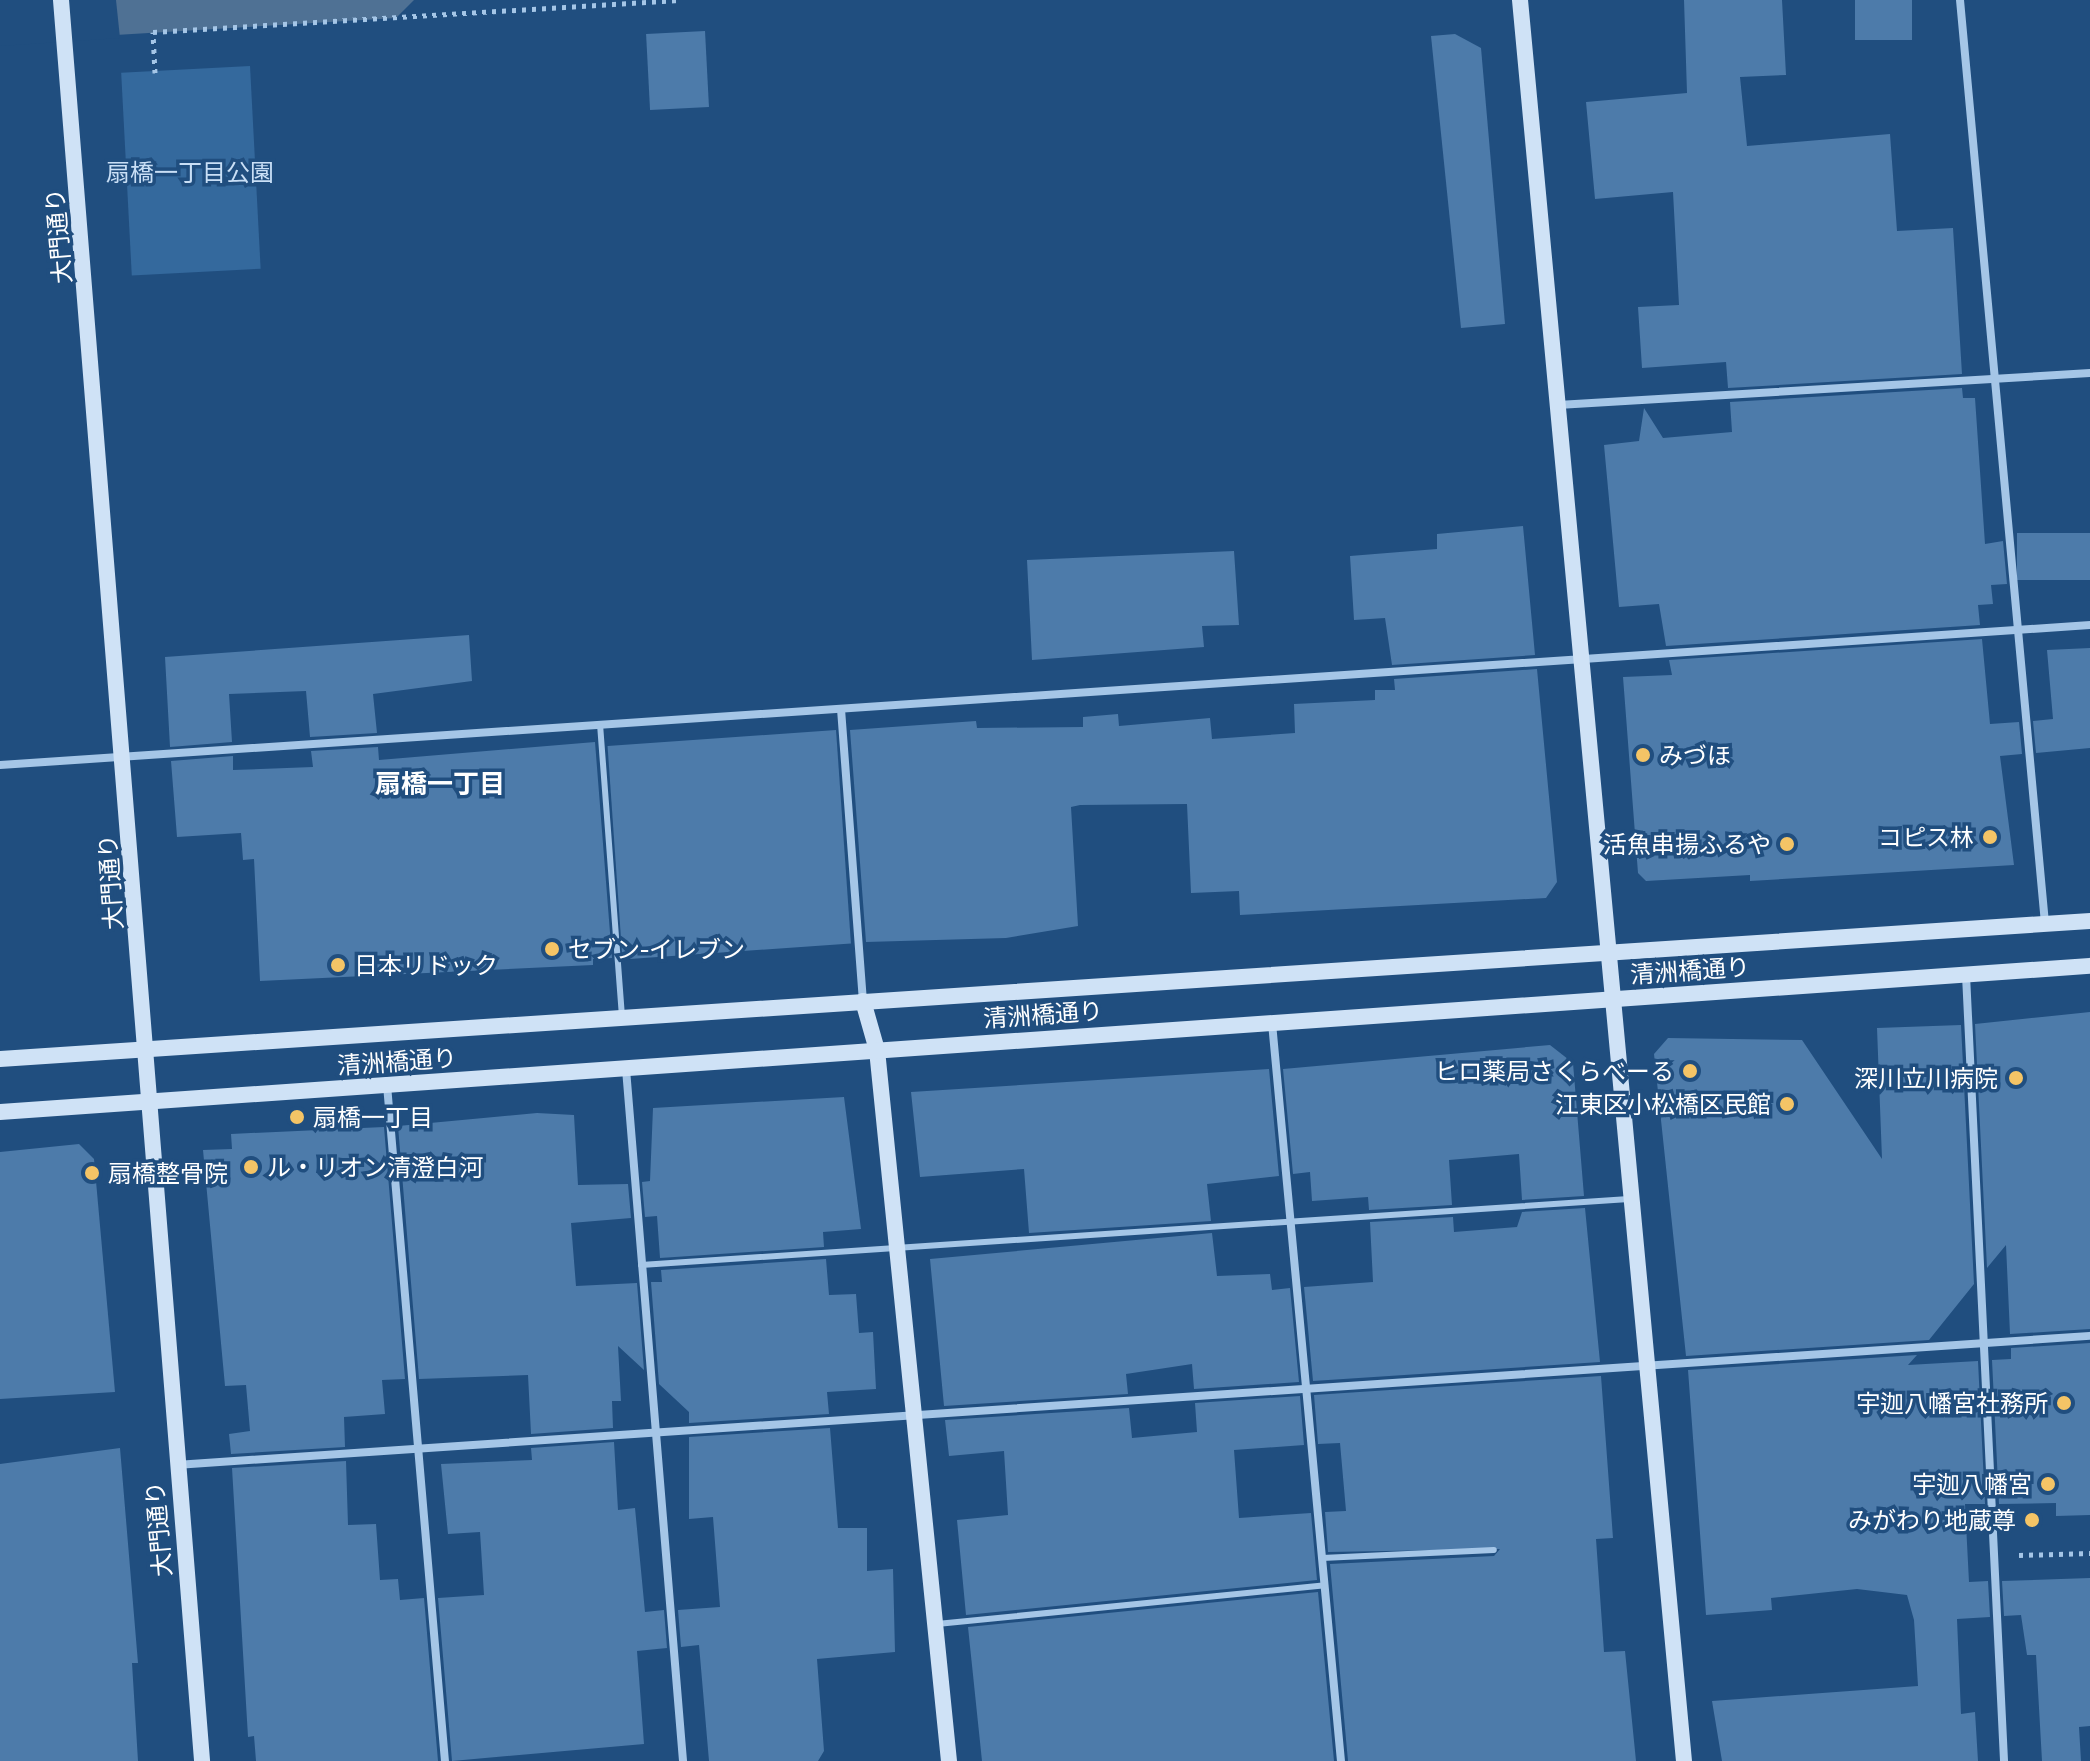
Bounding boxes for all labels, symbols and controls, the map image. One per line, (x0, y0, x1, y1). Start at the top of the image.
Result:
park label: 扇橋一丁目公園 (106, 158, 274, 186)
street label: 大門通り (39, 187, 77, 285)
place label: みづほ (1659, 741, 1731, 769)
marker: みづほ (1634, 746, 1652, 764)
district label: 扇橋一丁目 (375, 768, 505, 800)
place label: コピス林 (1878, 823, 1974, 851)
marker: コピス林 (1981, 828, 1999, 846)
place label: 活魚串揚ふるや (1603, 830, 1771, 858)
street label: 大門通り (92, 833, 128, 931)
marker: 活魚串揚ふるや (1778, 835, 1796, 853)
place label: セブン-イレブン (568, 935, 745, 963)
marker: セブン-イレブン (543, 940, 561, 958)
place label: 日本リドック (354, 951, 498, 979)
street label: 清洲橋通り (1629, 951, 1751, 989)
marker: 日本リドック (329, 956, 347, 974)
street label: 清洲橋通り (982, 995, 1104, 1033)
street label: 清洲橋通り (336, 1042, 458, 1080)
place label: ヒロ薬局さくらべーる (1434, 1057, 1674, 1085)
marker: ヒロ薬局さくらべーる (1681, 1062, 1699, 1080)
place label: 深川立川病院 (1854, 1064, 1998, 1092)
marker: 深川立川病院 (2005, 1067, 2027, 1089)
place label: 江東区小松橋区民館 (1555, 1090, 1771, 1118)
marker: 江東区小松橋区民館 (1778, 1095, 1796, 1113)
place label: 扇橋一丁目 (313, 1103, 433, 1131)
marker: 扇橋一丁目 (288, 1108, 306, 1126)
place label: ル・リオン清澄白河 (267, 1153, 483, 1181)
marker: ル・リオン清澄白河 (242, 1158, 260, 1176)
place label: 扇橋整骨院 (108, 1159, 228, 1187)
marker: 扇橋整骨院 (83, 1164, 101, 1182)
place label: 宇迦八幡宮社務所 (1856, 1389, 2048, 1417)
marker: 宇迦八幡宮社務所 (2055, 1394, 2073, 1412)
place label: 宇迦八幡宮 (1912, 1470, 2032, 1498)
marker: 宇迦八幡宮 (2039, 1475, 2057, 1493)
street label: 大門通り (139, 1480, 177, 1578)
place label: みがわり地蔵尊 (1848, 1506, 2016, 1534)
marker: みがわり地蔵尊 (2023, 1511, 2041, 1529)

